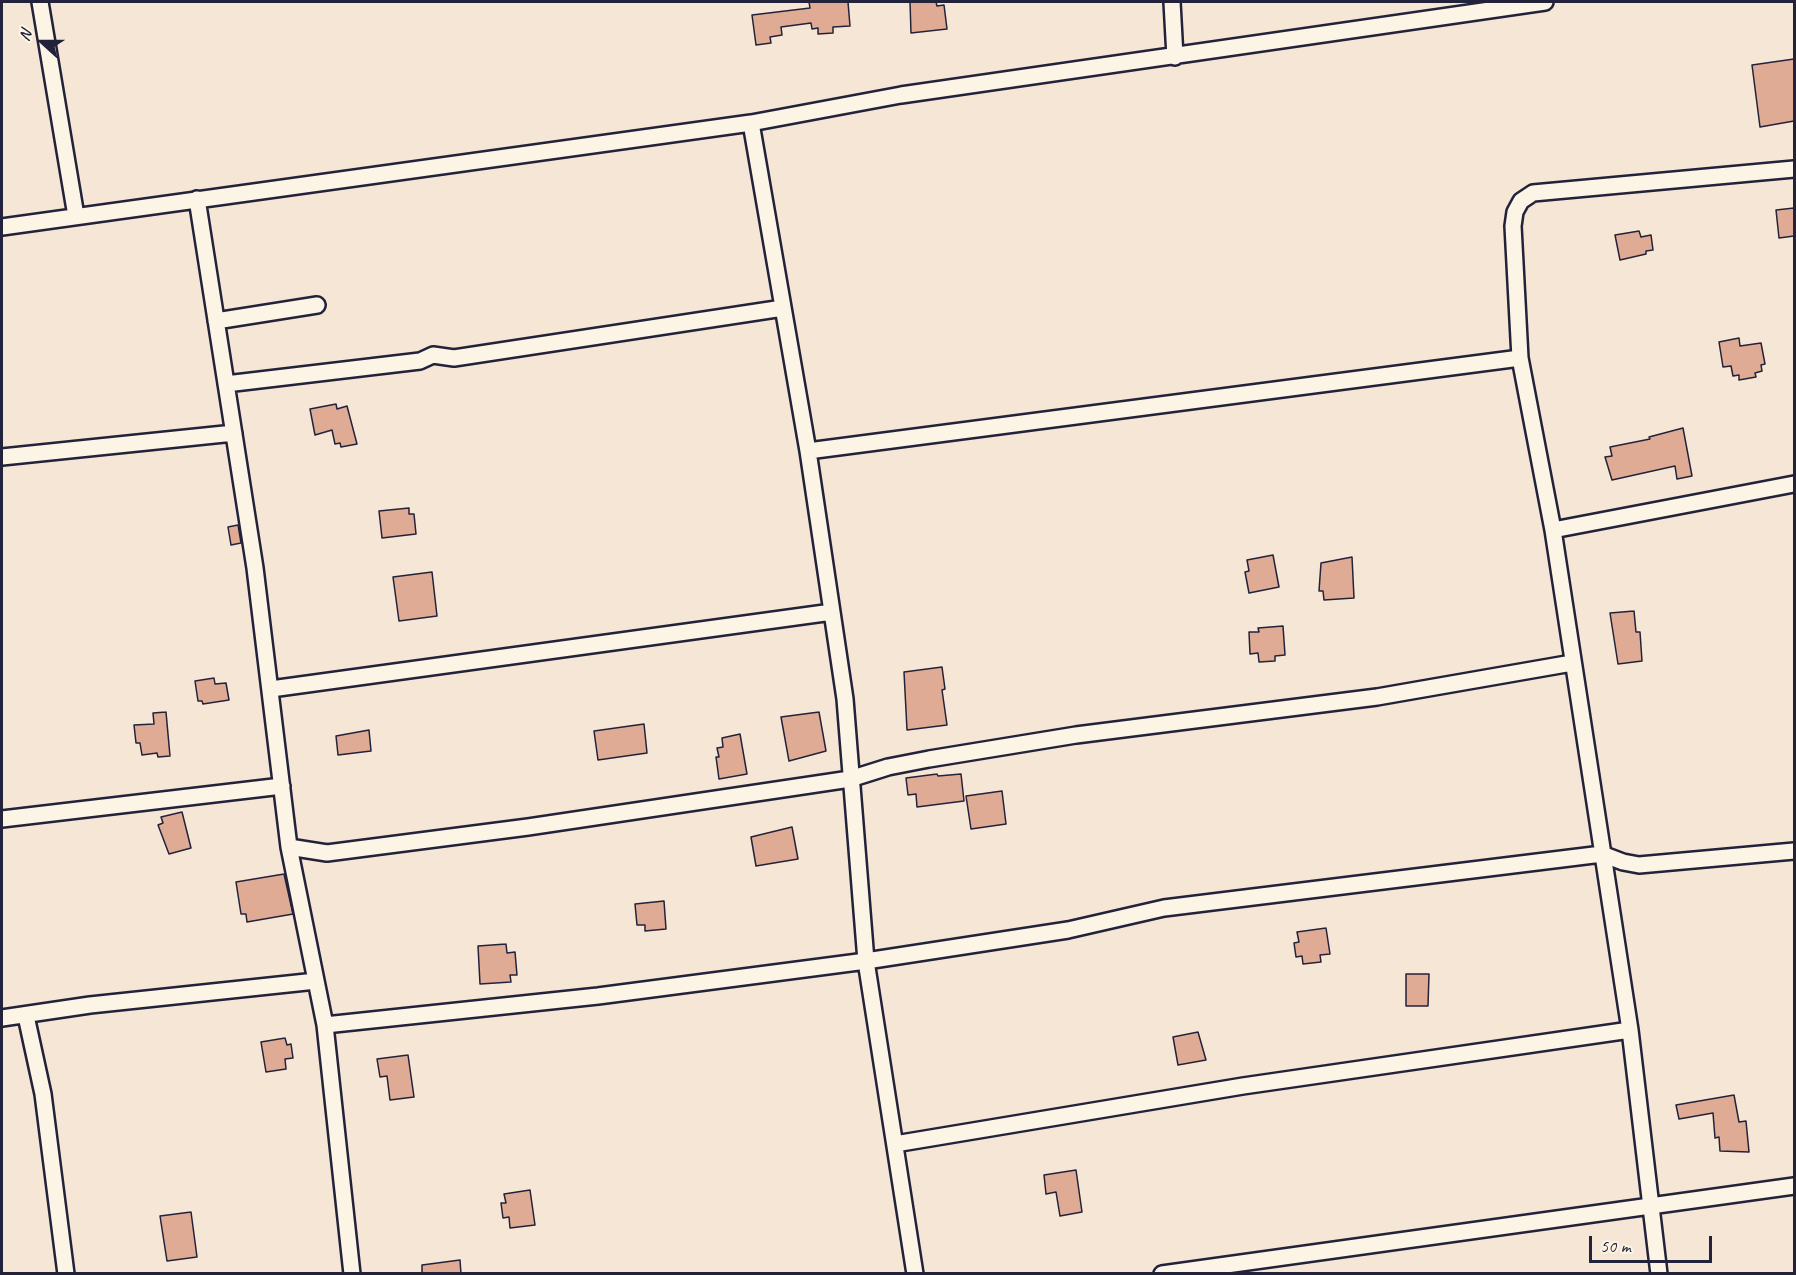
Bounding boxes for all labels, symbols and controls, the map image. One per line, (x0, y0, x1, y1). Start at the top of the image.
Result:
north arrow (12, 12, 72, 72)
text: N (14, 27, 36, 44)
scale bar (1592, 1224, 1715, 1262)
text: 50 m (1600, 1235, 1631, 1257)

